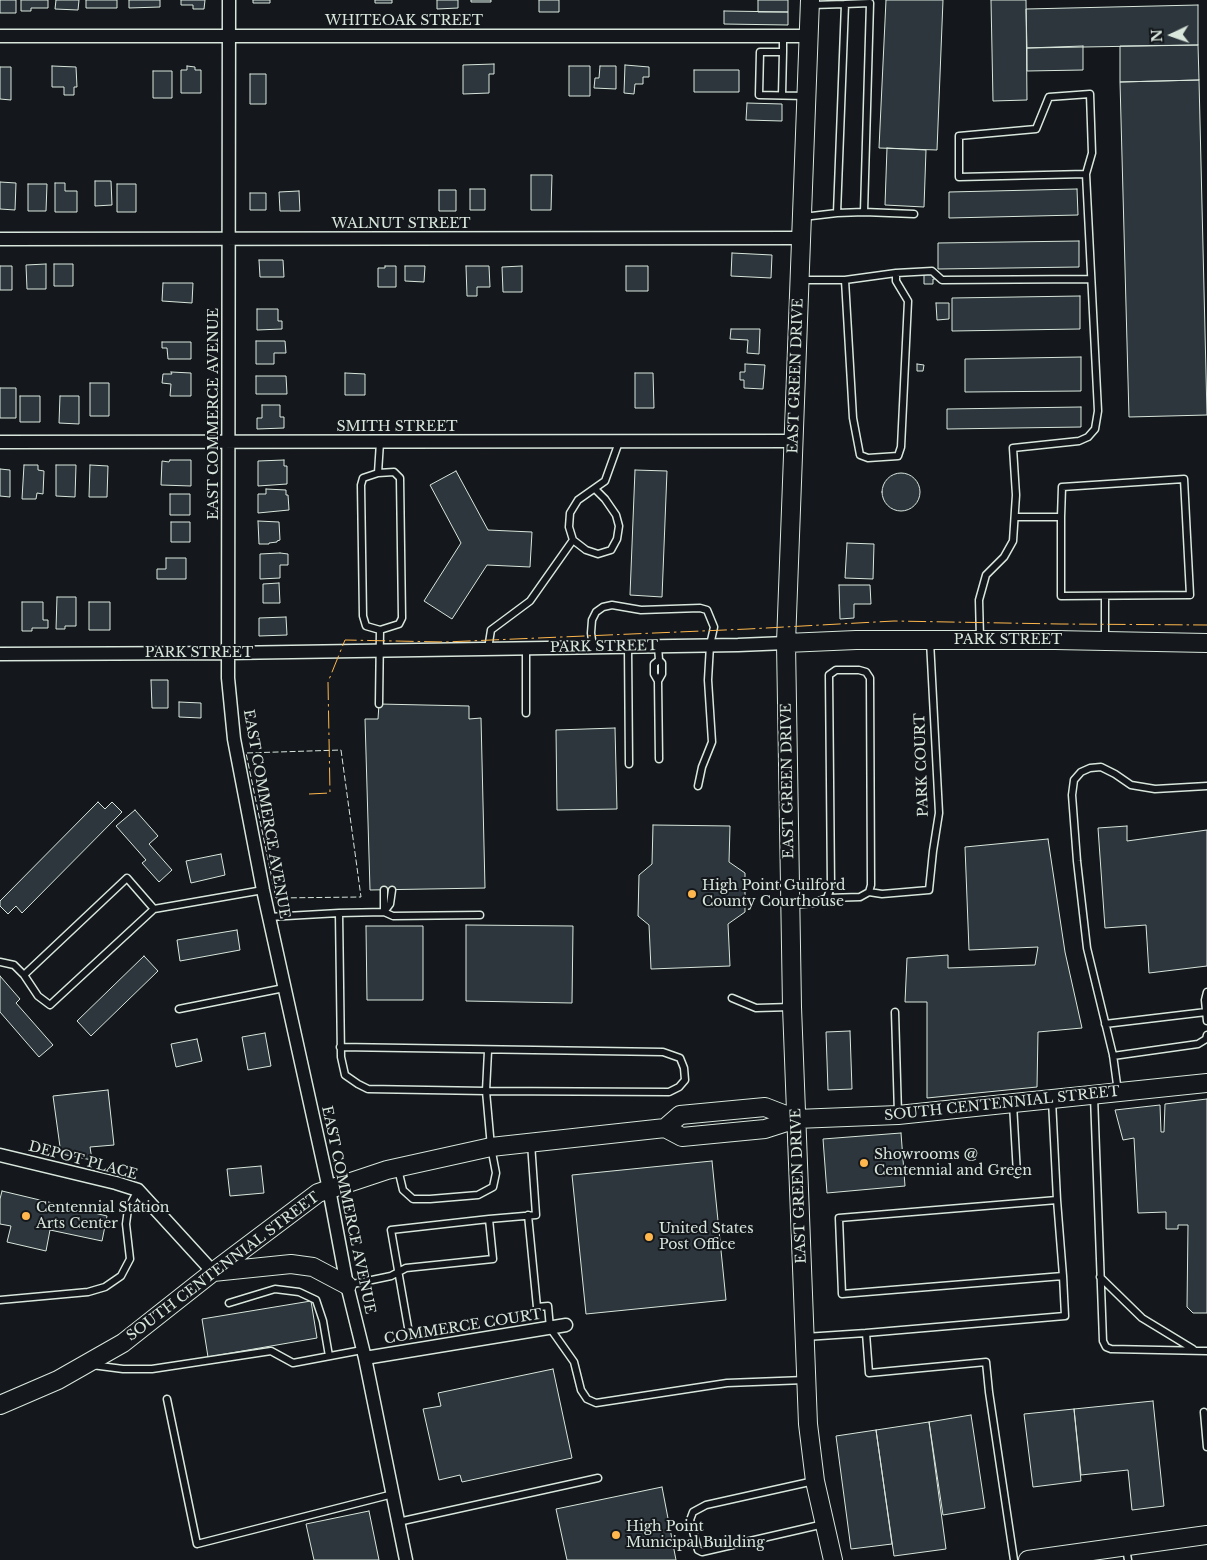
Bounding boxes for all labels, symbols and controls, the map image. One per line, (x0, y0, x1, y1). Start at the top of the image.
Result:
north arrow (1147, 10, 1197, 60)
street label: WHITEOAK STREET (325, 13, 483, 29)
text: N (1148, 29, 1166, 43)
street label: WALNUT STREET (331, 216, 471, 232)
street label: EAST GREEN DRIVE (785, 298, 807, 454)
street label: EAST COMMERCE AVENUE (206, 308, 222, 520)
street label: SMITH STREET (336, 419, 458, 435)
street label: PARK STREET (954, 632, 1062, 648)
street label: PARK STREET (550, 638, 658, 656)
street label: PARK STREET (145, 645, 253, 661)
street label: EAST GREEN DRIVE (778, 703, 798, 859)
street label: EAST COMMERCE AVENUE (239, 708, 293, 920)
street label: PARK COURT (912, 713, 932, 817)
place label: High Point Guilford County Courthouse (702, 878, 845, 910)
marker: High Point Guilford County Courthouse (686, 888, 698, 900)
street label: SOUTH CENTENNIAL STREET (883, 1083, 1121, 1125)
street label: EAST COMMERCE AVENUE (318, 1105, 378, 1315)
street label: EAST GREEN DRIVE (788, 1108, 810, 1264)
street label: DEPOT PLACE (27, 1138, 139, 1184)
place label: Showrooms @ Centennial and Green (874, 1147, 1032, 1180)
marker: Showrooms @ Centennial and Green (858, 1157, 870, 1169)
street label: SOUTH CENTENNIAL STREET (123, 1189, 323, 1345)
place label: Centennial Station Arts Center (36, 1200, 169, 1232)
marker: Centennial Station Arts Center (20, 1210, 32, 1222)
place label: United States Post Office (659, 1221, 753, 1254)
marker: United States Post Office (643, 1231, 655, 1243)
street label: COMMERCE COURT (383, 1306, 543, 1348)
place label: High Point Municipal Building (626, 1519, 765, 1551)
marker: High Point Municipal Building (610, 1529, 622, 1541)

